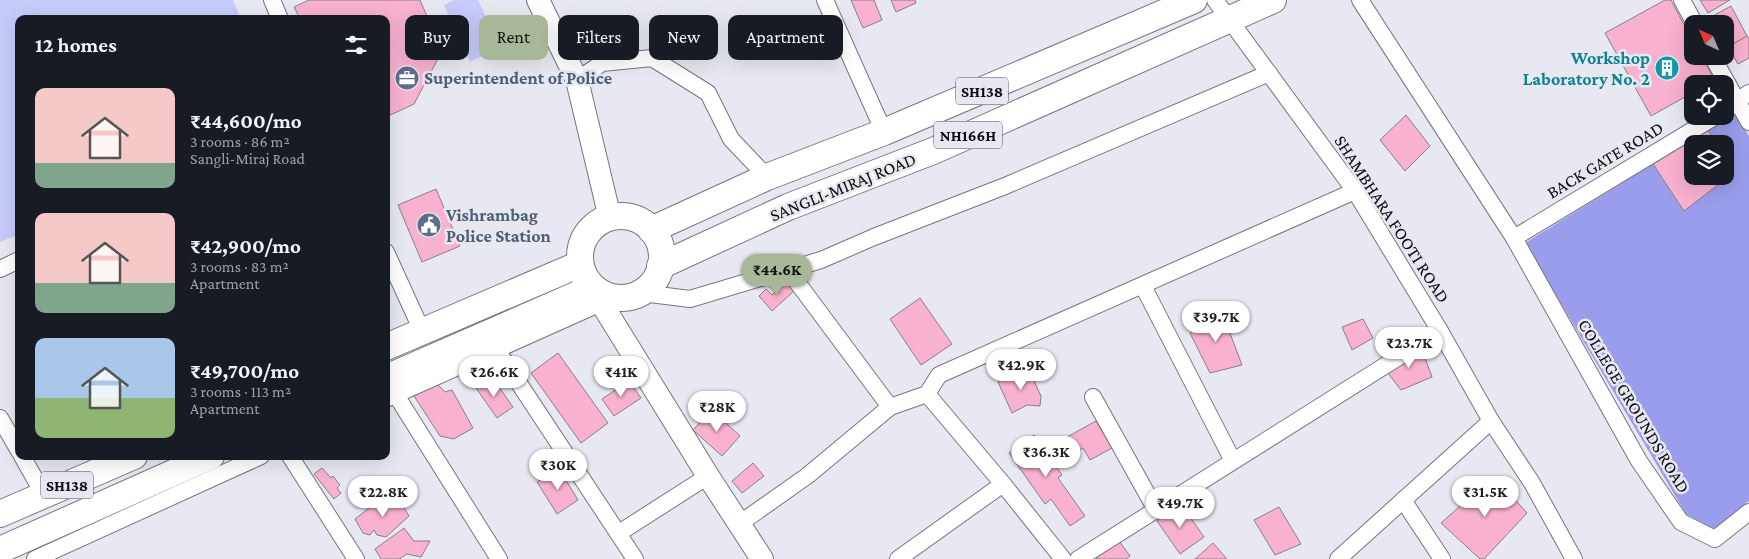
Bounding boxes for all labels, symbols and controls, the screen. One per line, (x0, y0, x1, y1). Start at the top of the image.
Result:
chip: Buy (405, 15, 469, 60)
chip: Rent (479, 15, 548, 60)
chip: Filters (558, 15, 639, 60)
chip: New (649, 15, 718, 60)
chip: Apartment (728, 15, 843, 60)
north arrow (1684, 15, 1734, 65)
map controls (1684, 15, 1734, 185)
icon: filters (342, 31, 370, 59)
text: 12 homes (35, 33, 117, 57)
place label: Workshop Laboratory No. 2 (1523, 48, 1650, 89)
building icon: Workshop Laboratory No. 2 (1654, 55, 1680, 81)
office icon: Superintendent of Police (394, 65, 420, 91)
place label: Superintendent of Police (424, 68, 612, 88)
button: locate (1684, 75, 1734, 125)
road number: SH138 (956, 78, 1008, 104)
icon: home (75, 108, 135, 168)
text: ₹44,600/mo (190, 109, 302, 133)
street label: BACK GATE ROAD (1543, 117, 1667, 203)
road number: NH166H (934, 122, 1002, 148)
street label: SHAMBHARA FOOTI ROAD (1330, 131, 1454, 307)
text: 3 rooms · 86 m² (190, 133, 290, 150)
button: layers (1684, 135, 1734, 185)
street label: SANGLI-MIRAJ ROAD (767, 149, 919, 225)
text: Sangli-Miraj Road (190, 150, 305, 167)
place label: Vishrambag Police Station (445, 205, 552, 246)
public building icon: Vishrambag Police Station (416, 212, 442, 238)
icon: home (75, 233, 135, 293)
text: ₹42,900/mo (190, 234, 301, 258)
pin: ₹44.6K (736, 254, 818, 296)
text: 3 rooms · 83 m² (190, 258, 289, 275)
text: ₹44.6K (753, 261, 801, 278)
text: Apartment (190, 275, 260, 292)
pin: ₹39.7K (1175, 300, 1257, 343)
text: ₹39.7K (1193, 308, 1239, 325)
street label: COLLEGE GROUNDS ROAD (1574, 315, 1694, 497)
pin: ₹23.7K (1368, 326, 1450, 369)
text: ₹23.7K (1386, 334, 1432, 351)
pin: ₹42.9K (980, 348, 1062, 391)
pin: ₹26.6K (453, 356, 535, 398)
pin: ₹41K (591, 356, 651, 398)
text: ₹42.9K (997, 356, 1045, 373)
icon: home (75, 358, 135, 418)
text: ₹49,700/mo (190, 359, 299, 383)
text: ₹26.6K (470, 363, 518, 380)
text: ₹41K (605, 363, 637, 380)
text: 3 rooms · 113 m² (190, 383, 291, 400)
pin: ₹28K (687, 390, 747, 433)
text: ₹28K (699, 398, 735, 415)
text: Apartment (190, 400, 260, 417)
pin: ₹36.3K (1005, 436, 1087, 478)
text: ₹36.3K (1022, 443, 1070, 460)
pin: ₹30K (528, 448, 588, 491)
text: ₹30K (540, 456, 576, 473)
road number: SH138 (41, 472, 93, 498)
pin: ₹22.8K (342, 476, 424, 518)
pin: ₹31.5K (1444, 476, 1526, 518)
text: ₹22.8K (359, 483, 407, 500)
text: ₹31.5K (1463, 483, 1507, 500)
pin: ₹49.7K (1139, 486, 1221, 529)
text: ₹49.7K (1157, 494, 1203, 511)

